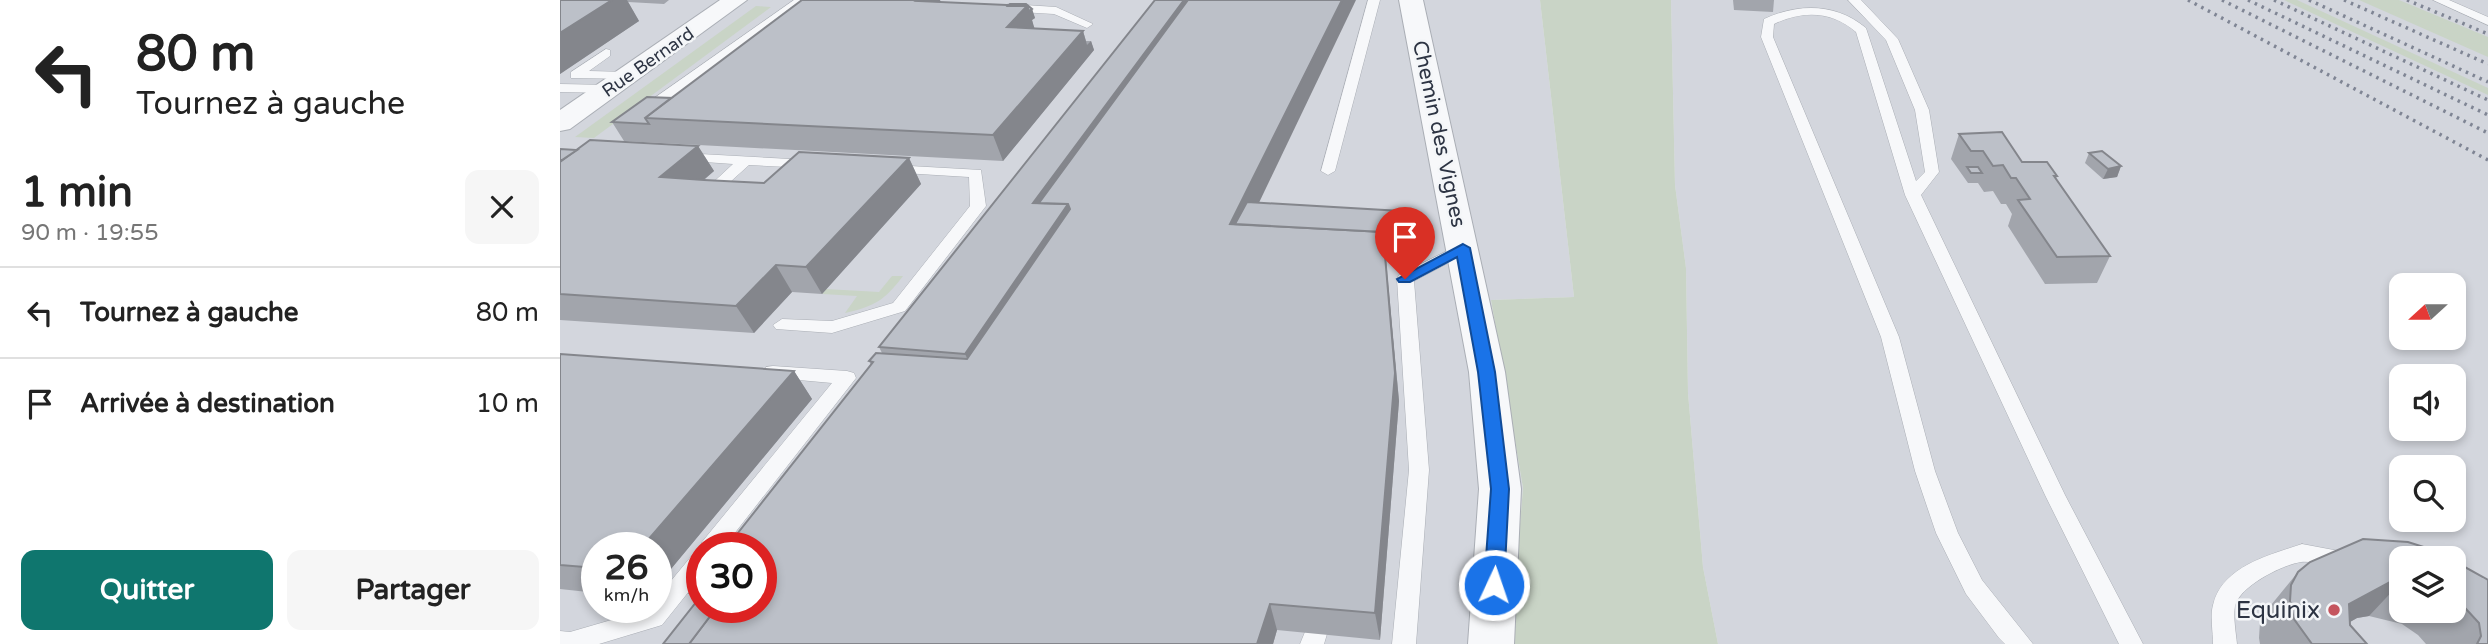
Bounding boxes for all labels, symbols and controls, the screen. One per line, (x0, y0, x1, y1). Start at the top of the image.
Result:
street label: Rue Bernard (598, 22, 698, 102)
text: 80 m (136, 25, 255, 84)
icon: left (21, 28, 112, 119)
street label: Chemin des Vignes (1407, 38, 1471, 230)
text: Tournez à gauche (136, 85, 405, 123)
text: 1 min (21, 167, 133, 218)
button: close (465, 170, 539, 244)
pin (1375, 207, 1435, 279)
icon: arrive (1386, 218, 1424, 256)
text: 90 m · 19:55 (21, 219, 159, 247)
north arrow (2389, 273, 2466, 350)
map controls (2389, 273, 2466, 623)
icon: left (21, 294, 59, 332)
text: Tournez à gauche (80, 297, 299, 328)
text: 80 m (476, 297, 539, 328)
button: sound (2389, 364, 2466, 441)
icon: arrive (21, 385, 59, 423)
text: Arrivée à destination (80, 388, 335, 419)
text: 10 m (476, 388, 539, 419)
button: search (2389, 455, 2466, 532)
speed limit sign: 30 (686, 532, 777, 623)
button: layers (2389, 546, 2466, 623)
text: 26 (605, 547, 648, 589)
position arrow (1457, 548, 1531, 622)
button: Quitter (21, 550, 273, 630)
button: Partager (287, 550, 539, 630)
text: km/h (604, 584, 649, 606)
place label: Equinix (2236, 596, 2320, 625)
marker: Equinix (2326, 602, 2342, 618)

